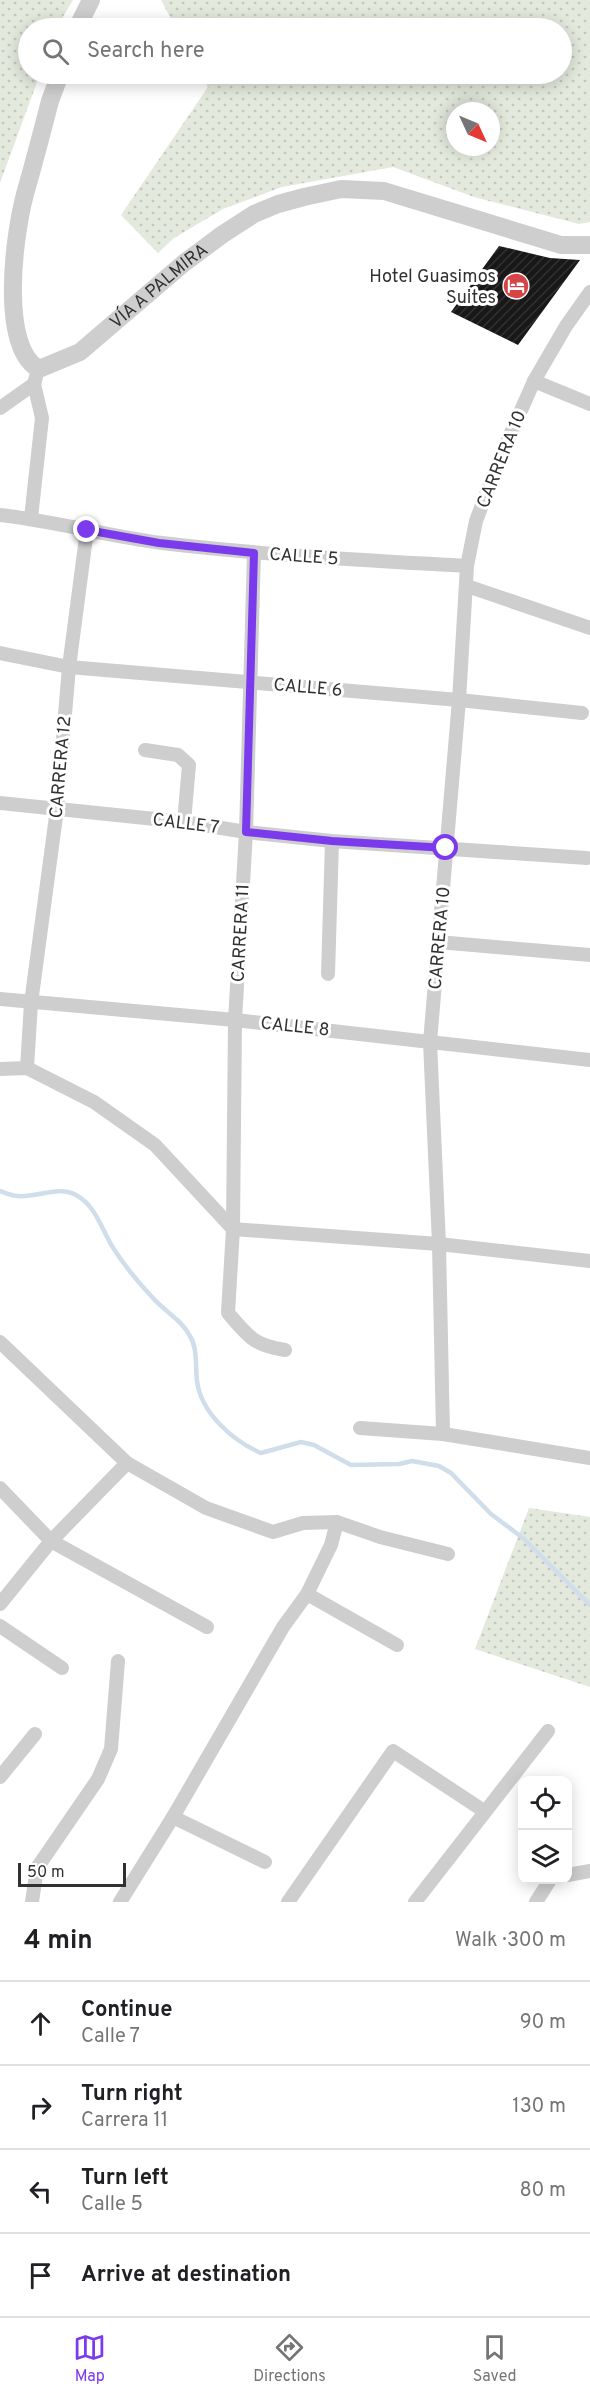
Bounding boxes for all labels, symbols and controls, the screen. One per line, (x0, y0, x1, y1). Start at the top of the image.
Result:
search box (18, 18, 572, 84)
icon: search (39, 35, 72, 68)
text: Search here (87, 38, 205, 65)
north arrow (446, 102, 500, 156)
street label: VÍA A PALMIRA (105, 239, 213, 334)
place label: Hotel Guasimos Suites (369, 266, 496, 310)
hotel icon: Hotel Guasimos Suites (501, 271, 531, 301)
street label: CARRERA 10 (472, 407, 532, 512)
route end (73, 516, 99, 542)
street label: CALLE 5 (268, 544, 339, 571)
street label: CALLE 6 (272, 674, 343, 703)
street label: CARRERA 12 (46, 715, 77, 819)
street label: CALLE 7 (151, 809, 220, 840)
route start (432, 834, 458, 860)
street label: CARRERA 11 (227, 883, 256, 983)
street label: CARRERA 10 (425, 886, 456, 991)
street label: CALLE 8 (259, 1012, 331, 1043)
map controls (518, 1776, 572, 1884)
button: locate (518, 1776, 572, 1830)
button: layers (518, 1830, 572, 1884)
scale bar (18, 1860, 126, 1888)
text: 50 m (27, 1863, 65, 1883)
text: 4 min (24, 1925, 93, 1958)
text: Walk · 300 m (455, 1928, 566, 1954)
text: Continue (81, 1997, 172, 2024)
icon: ahead (24, 2007, 57, 2040)
text: 90 m (520, 2010, 566, 2036)
text: Calle 7 (81, 2024, 140, 2050)
text: Turn right (81, 2081, 183, 2108)
icon: right (24, 2091, 57, 2124)
text: 130 m (512, 2094, 566, 2120)
text: Carrera 11 (81, 2108, 168, 2134)
text: Turn left (81, 2165, 169, 2192)
icon: left (24, 2175, 57, 2208)
text: 80 m (520, 2178, 566, 2204)
text: Calle 5 (81, 2192, 143, 2218)
icon: arrive (24, 2259, 57, 2292)
text: Arrive at destination (81, 2262, 291, 2289)
tab: Map (73, 2331, 106, 2387)
tab: Directions (253, 2331, 326, 2387)
tab: Saved (473, 2331, 517, 2387)

